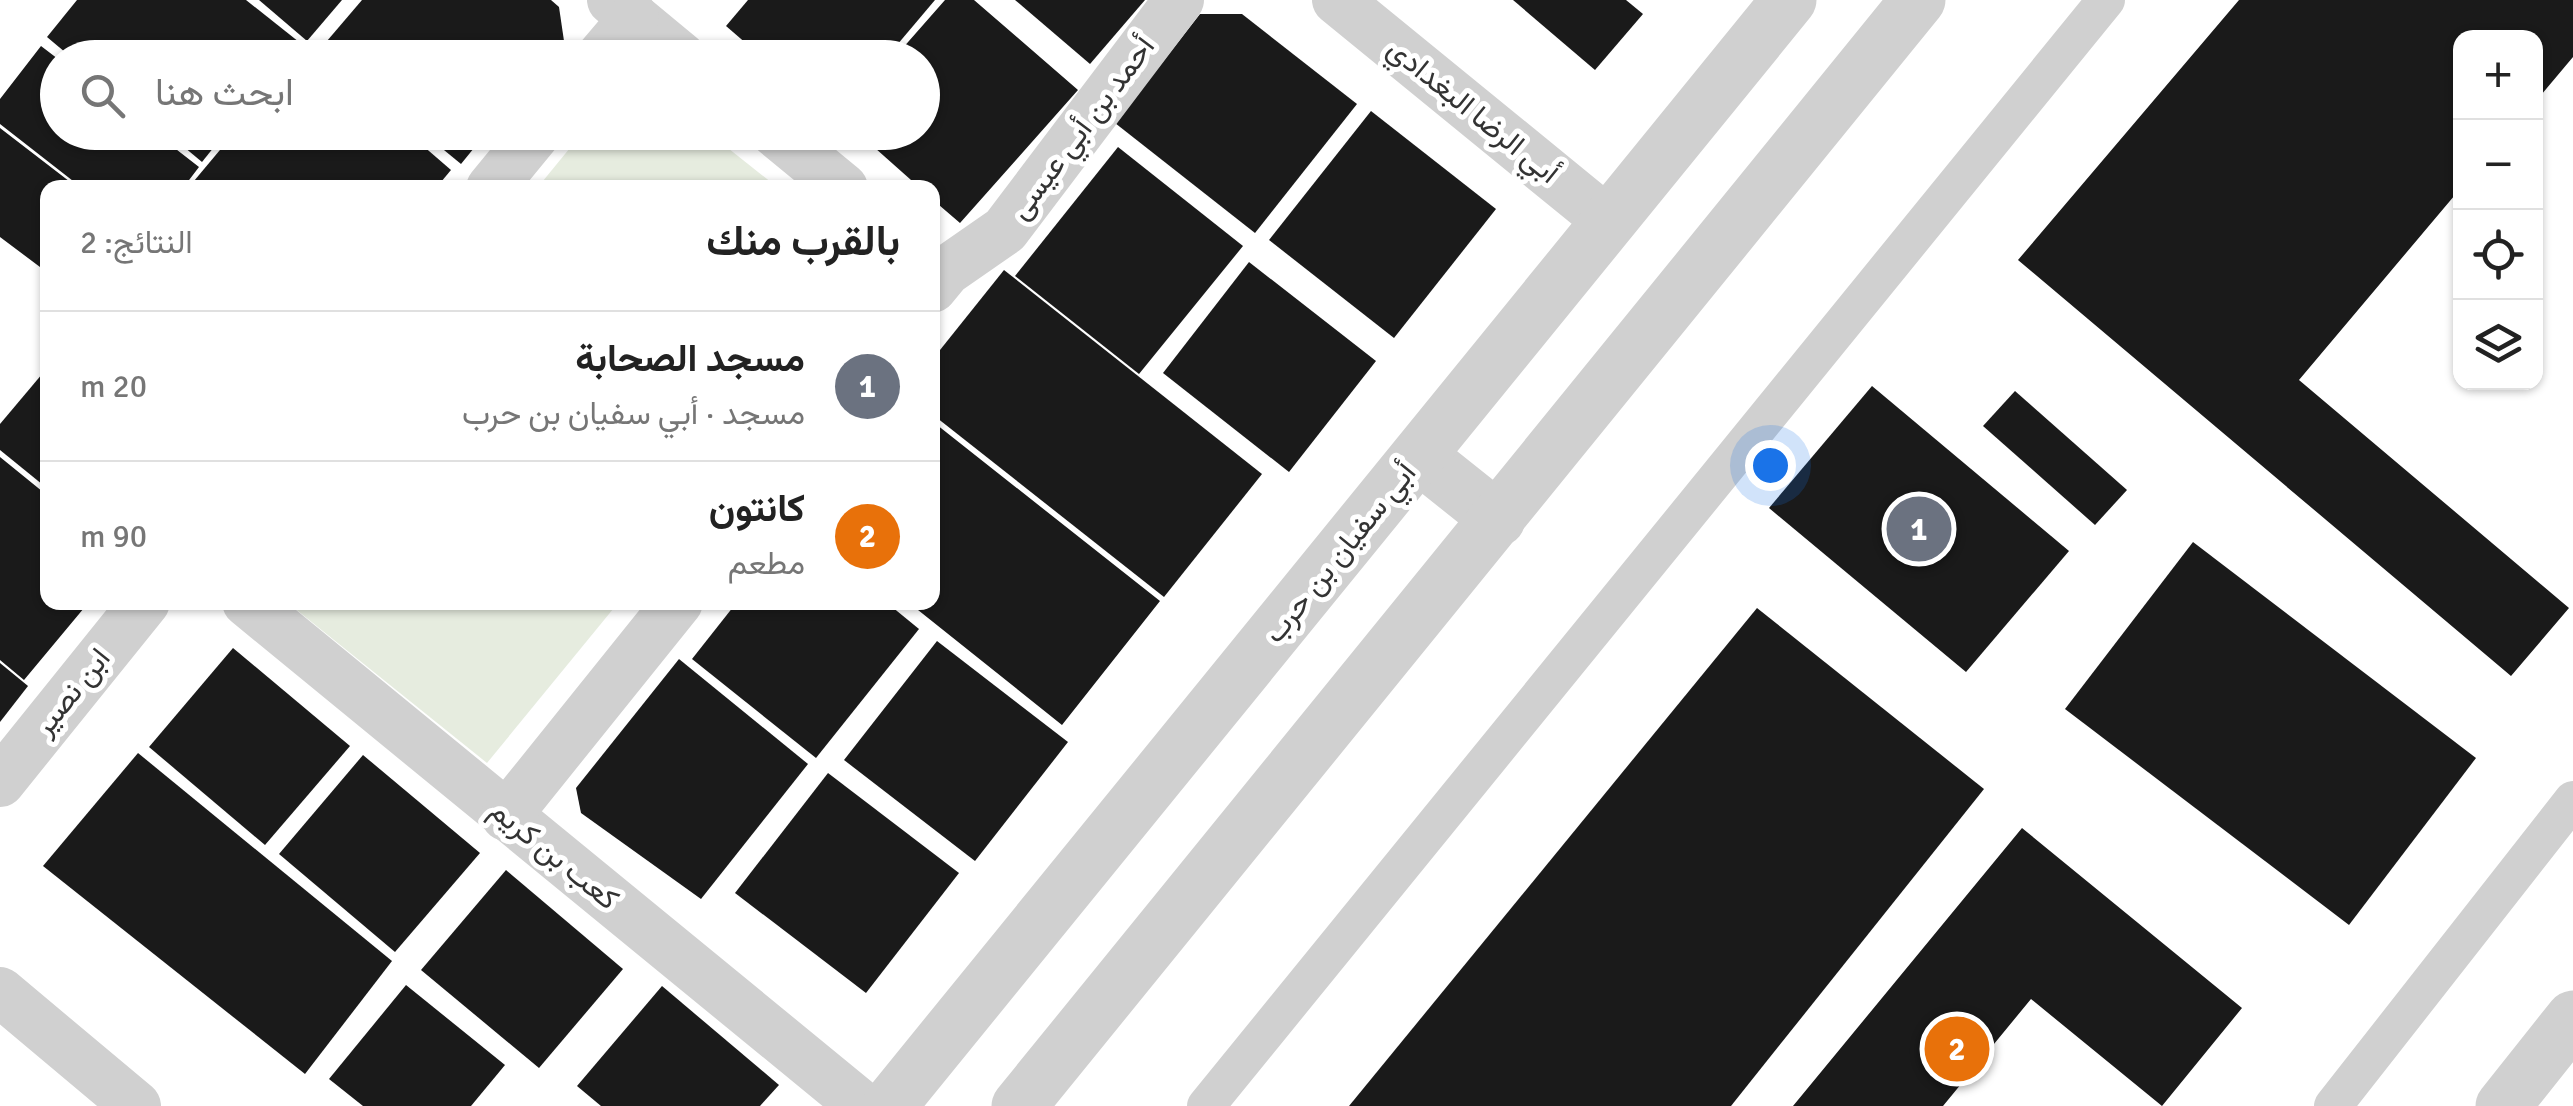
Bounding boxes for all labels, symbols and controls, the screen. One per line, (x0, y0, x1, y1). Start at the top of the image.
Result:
street label: أحمد بن أبي عيسى (1001, 29, 1167, 230)
street label: أبي الرضا البغدادي (1376, 30, 1567, 196)
map controls (2453, 30, 2543, 390)
button: + (2453, 30, 2543, 120)
search box (40, 40, 940, 150)
icon: search (75, 68, 130, 123)
text: ابحث هنا (155, 69, 294, 116)
button: − (2453, 120, 2543, 210)
button: locate (2453, 210, 2543, 300)
text: بالقرب منك (706, 216, 900, 267)
text: النتائج: 2 (80, 223, 193, 262)
button: layers (2453, 300, 2543, 390)
text: مسجد الصحابة (575, 335, 805, 382)
text: 20 m (80, 367, 147, 406)
text: 1 (859, 367, 876, 406)
text: مسجد · أبي سفيان بن حرب (462, 394, 805, 433)
your location (1745, 440, 1796, 491)
street label: أبي سفيان بن حرب (1256, 455, 1428, 654)
text: كانتون (709, 485, 805, 532)
pin: 1 (1886, 492, 1952, 566)
text: 90 m (80, 517, 147, 556)
text: 2 (859, 517, 876, 556)
text: مطعم (728, 544, 805, 583)
street label: ابن نصير (25, 641, 118, 744)
street label: كعب بن كريم (482, 792, 626, 918)
pin: 2 (1924, 1012, 1990, 1086)

